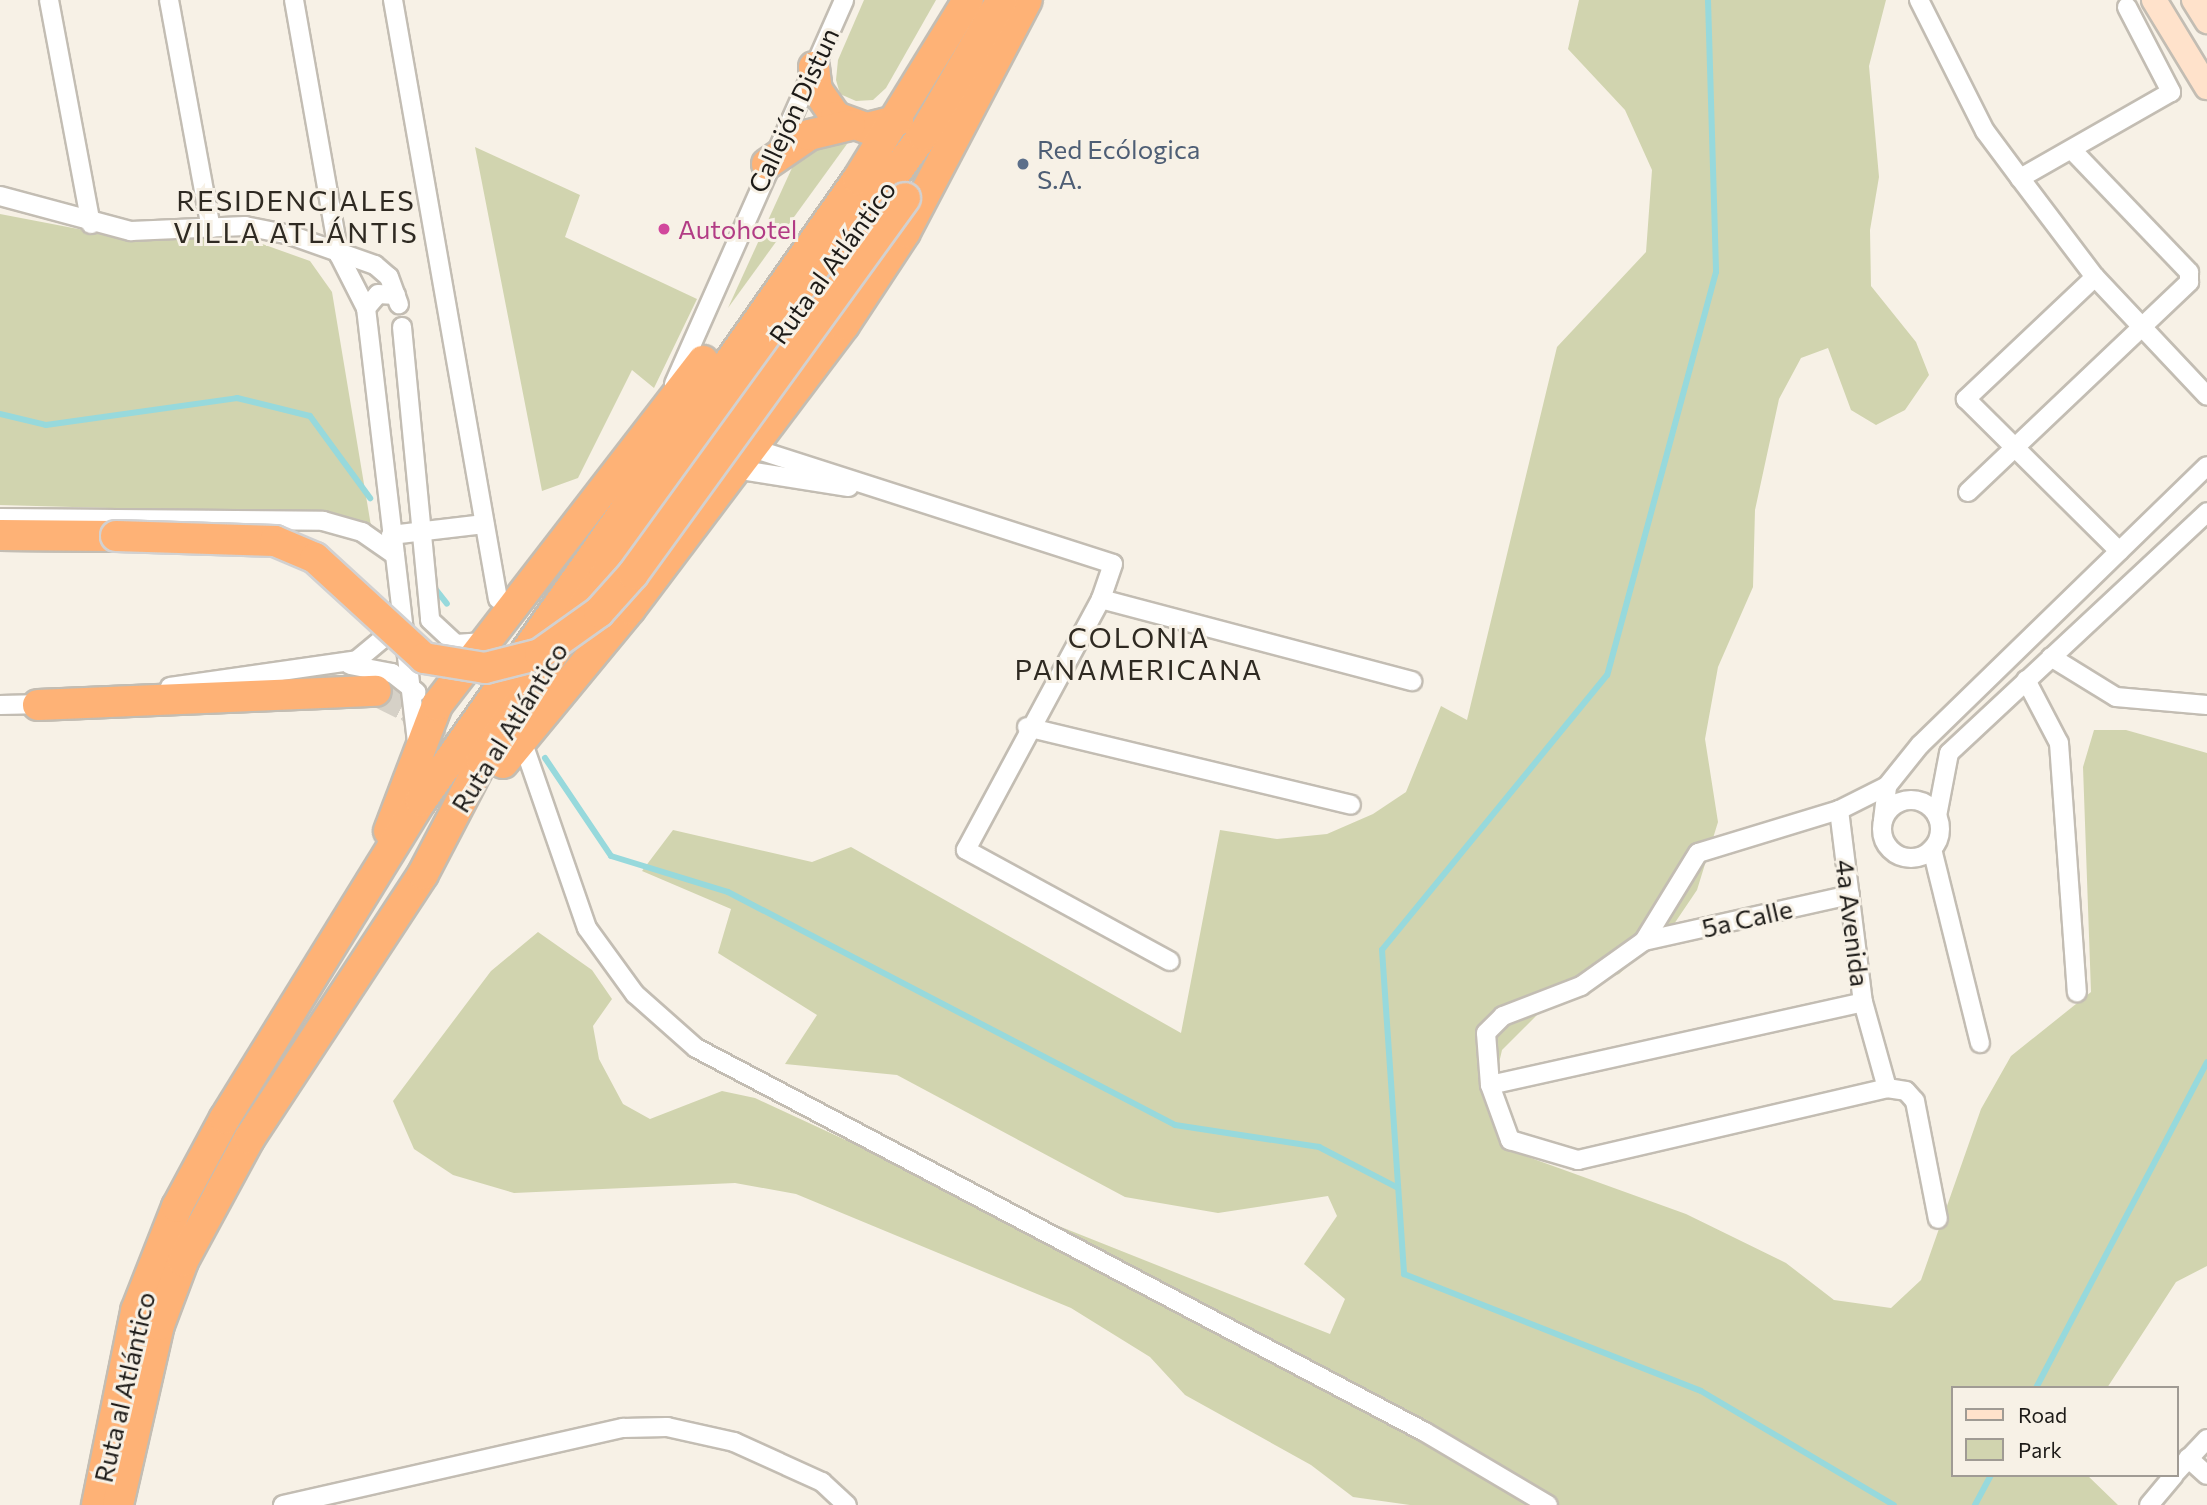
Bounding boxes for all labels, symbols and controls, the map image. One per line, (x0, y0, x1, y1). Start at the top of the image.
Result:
street label: Callejón Distun (741, 23, 845, 197)
place label: Red Ecólogica S.A. (1037, 133, 1200, 194)
marker: Red Ecólogica S.A. (1015, 156, 1031, 172)
street label: Ruta al Atlántico (762, 174, 902, 350)
district label: RESIDENCIALES VILLA ATLÁNTIS (175, 183, 417, 249)
place label: Autohotel (678, 213, 797, 245)
marker: Autohotel (656, 221, 672, 237)
district label: COLONIA PANAMERICANA (1016, 620, 1262, 686)
street label: Ruta al Atlántico (444, 636, 574, 818)
street label: 4a Avenida (1830, 858, 1876, 988)
street label: 5a Calle (1699, 892, 1795, 944)
street label: Ruta al Atlántico (87, 1289, 161, 1485)
legend (1952, 1386, 2179, 1477)
text: Road (2018, 1402, 2067, 1427)
text: Park (2018, 1437, 2062, 1462)

